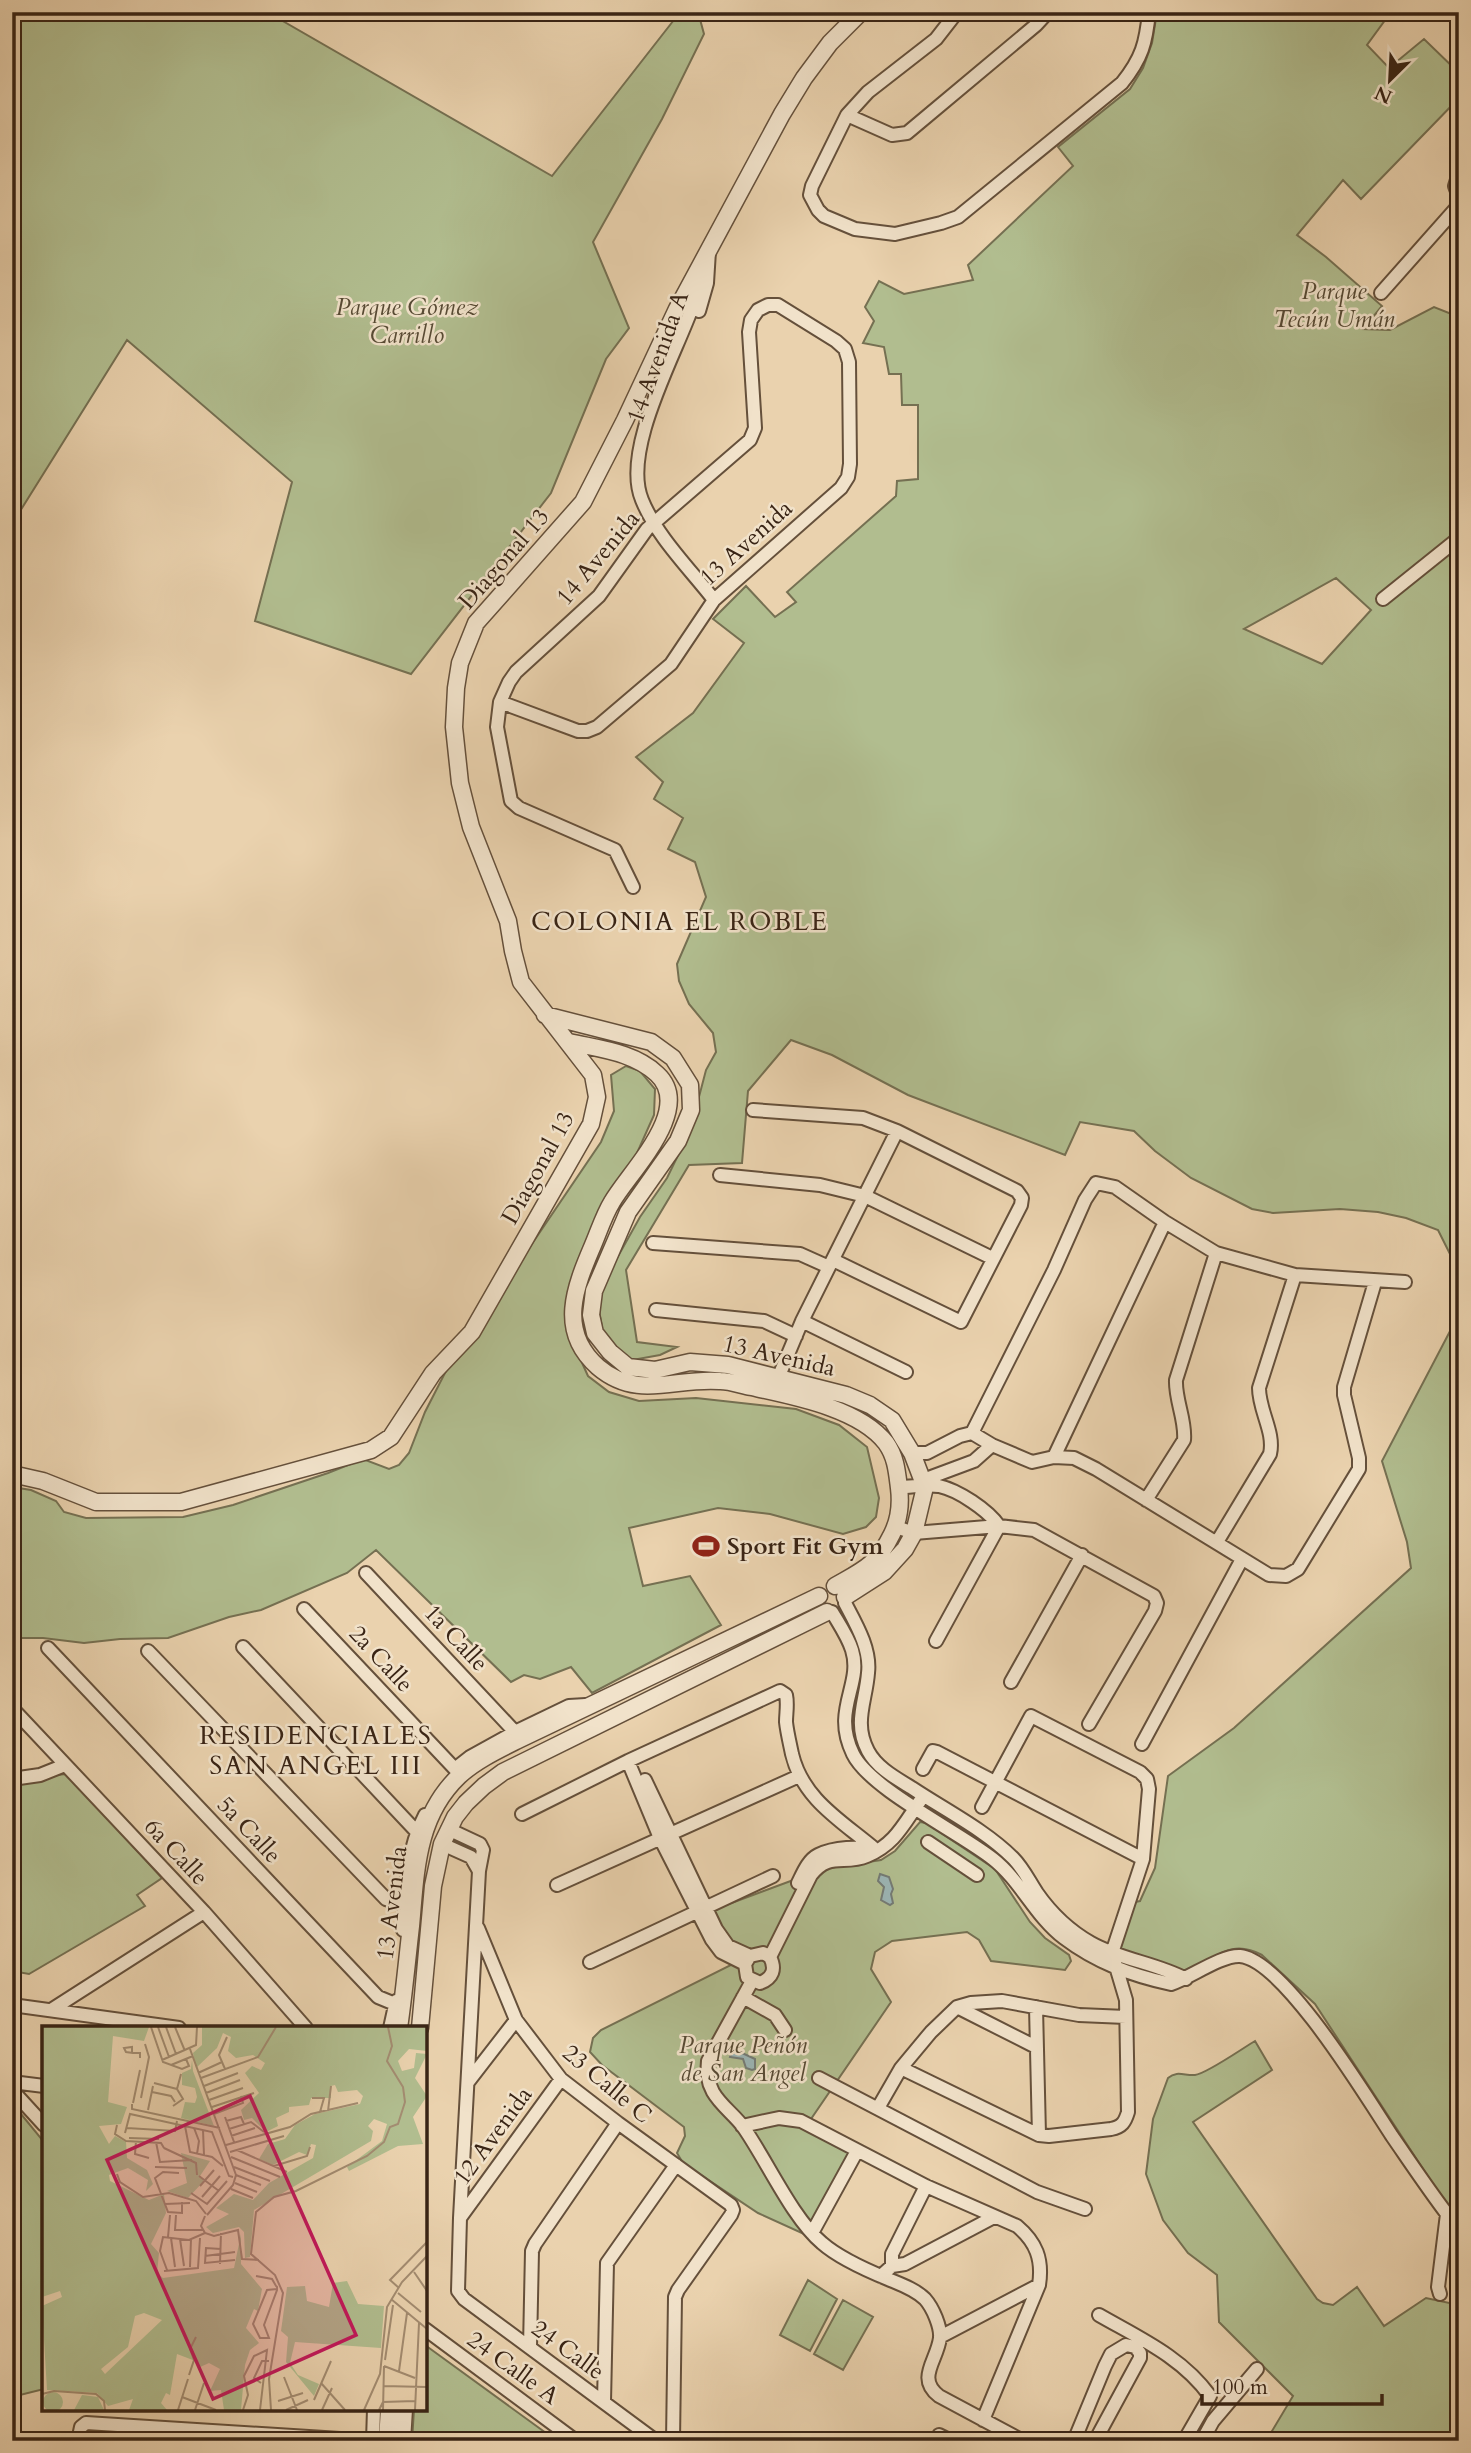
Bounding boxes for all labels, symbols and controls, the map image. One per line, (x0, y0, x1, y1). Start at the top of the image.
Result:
north arrow (1356, 46, 1426, 116)
text: N (1370, 79, 1396, 110)
park label: Parque Tecún Umán (1273, 275, 1395, 336)
street label: 14 Avenida A (619, 286, 697, 428)
park label: Parque Gómez Carrillo (336, 291, 479, 352)
street label: 13 Avenida (692, 492, 800, 594)
street label: Diagonal 13 (451, 501, 557, 617)
street label: 14 Avenida (549, 503, 648, 613)
district label: COLONIA EL ROBLE (531, 904, 829, 939)
street label: Diagonal 13 (493, 1106, 583, 1230)
street label: 13 Avenida (719, 1327, 839, 1385)
place label: Sport Fit Gym (727, 1530, 884, 1563)
sports icon: Sport Fit Gym (691, 1531, 721, 1561)
street label: 1a Calle (416, 1597, 496, 1679)
street label: 2a Calle (341, 1618, 421, 1700)
district label: RESIDENCIALES SAN ANGEL III (199, 1718, 433, 1783)
street label: 5a Calle (209, 1789, 289, 1871)
street label: 6a Calle (136, 1811, 216, 1893)
street label: 13 Avenida (369, 1843, 415, 1962)
inset map (42, 2026, 427, 2411)
park label: Parque Peñón de San Angel (679, 2029, 807, 2090)
street label: 23 Calle C (555, 2037, 659, 2131)
street label: 12 Avenida (446, 2079, 540, 2192)
street label: 24 Calle (525, 2312, 611, 2388)
street label: 24 Calle A (460, 2323, 566, 2413)
scale bar (1202, 2362, 1382, 2406)
text: 100 m (1212, 2373, 1268, 2402)

